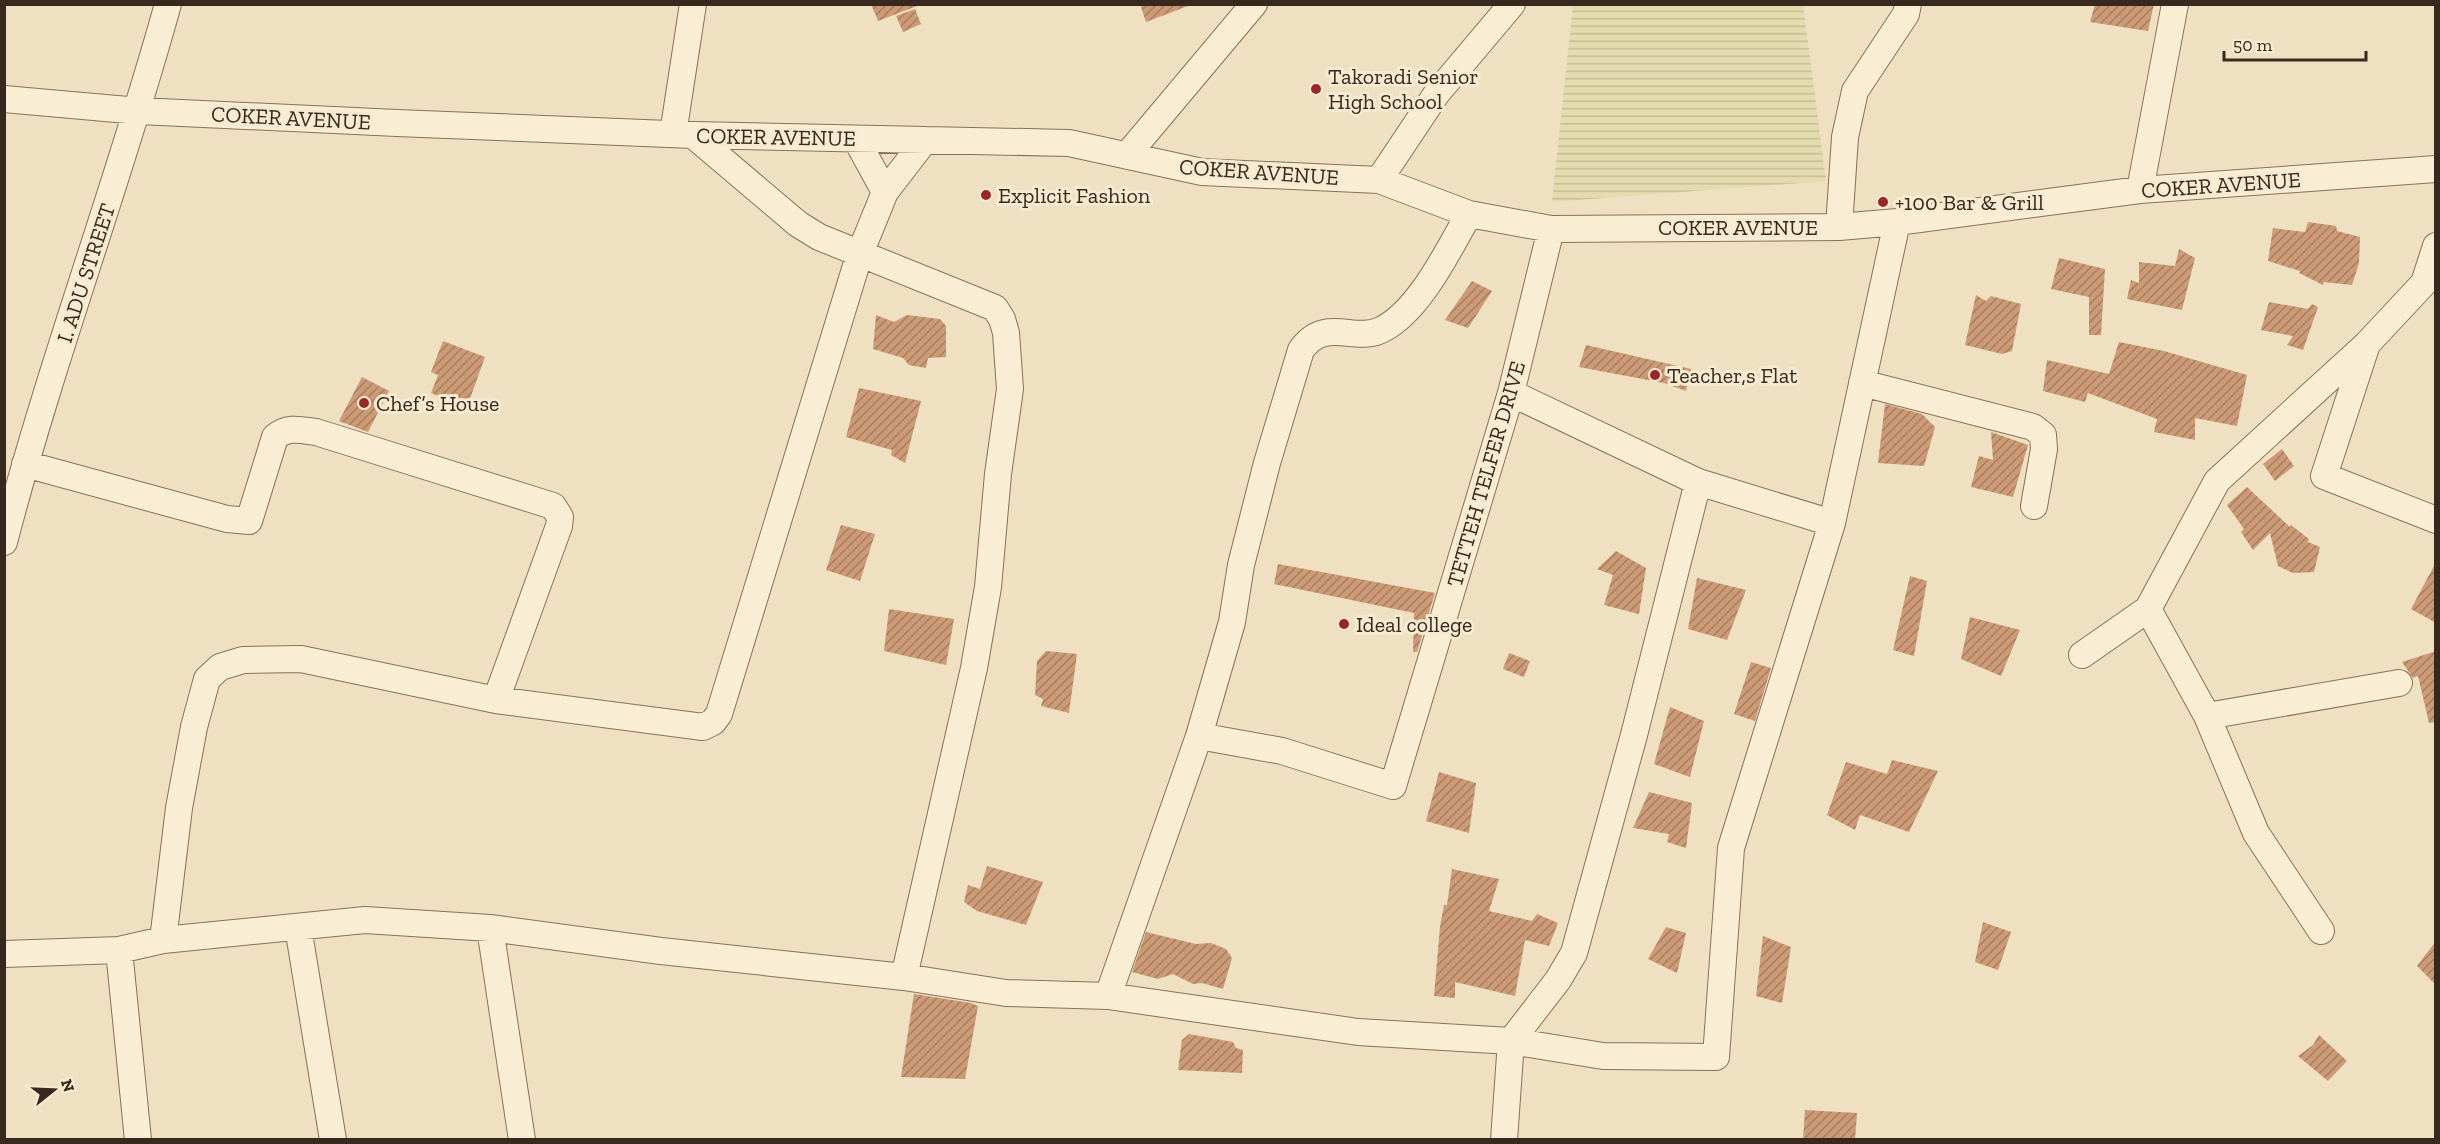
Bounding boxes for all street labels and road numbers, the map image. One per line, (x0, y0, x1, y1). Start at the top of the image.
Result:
street label: COKER AVENUE (210, 100, 372, 136)
street label: COKER AVENUE (696, 122, 856, 152)
street label: COKER AVENUE (1178, 153, 1340, 191)
street label: COKER AVENUE (2140, 166, 2302, 204)
street label: I. ADU STREET (51, 200, 121, 346)
street label: COKER AVENUE (1658, 214, 1818, 241)
street label: TETTEH TELFER DRIVE (1441, 358, 1531, 590)

